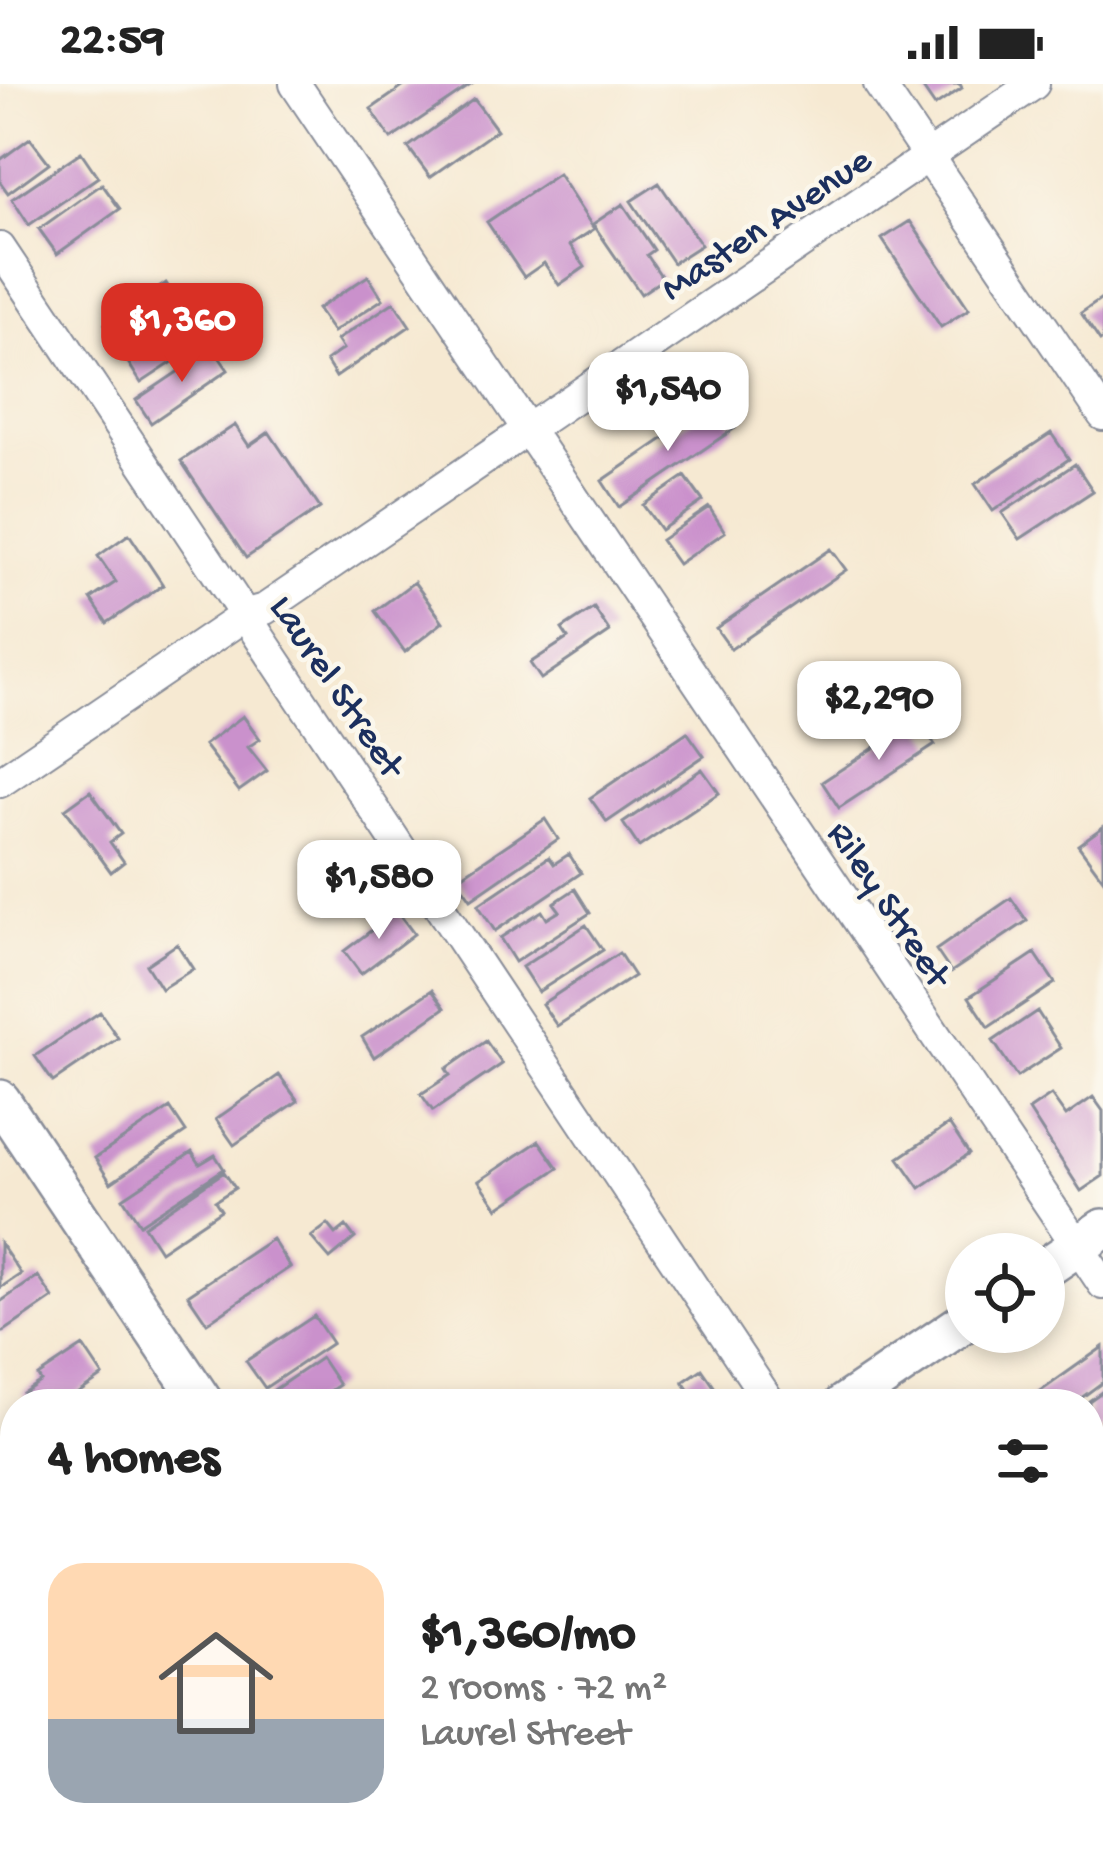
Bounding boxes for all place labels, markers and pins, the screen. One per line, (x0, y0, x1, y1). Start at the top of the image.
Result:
pin: $1,360 (84, 283, 280, 385)
pin: $1,540 (570, 352, 766, 454)
pin: $2,290 (781, 661, 977, 763)
pin: $1,580 (281, 840, 477, 942)

